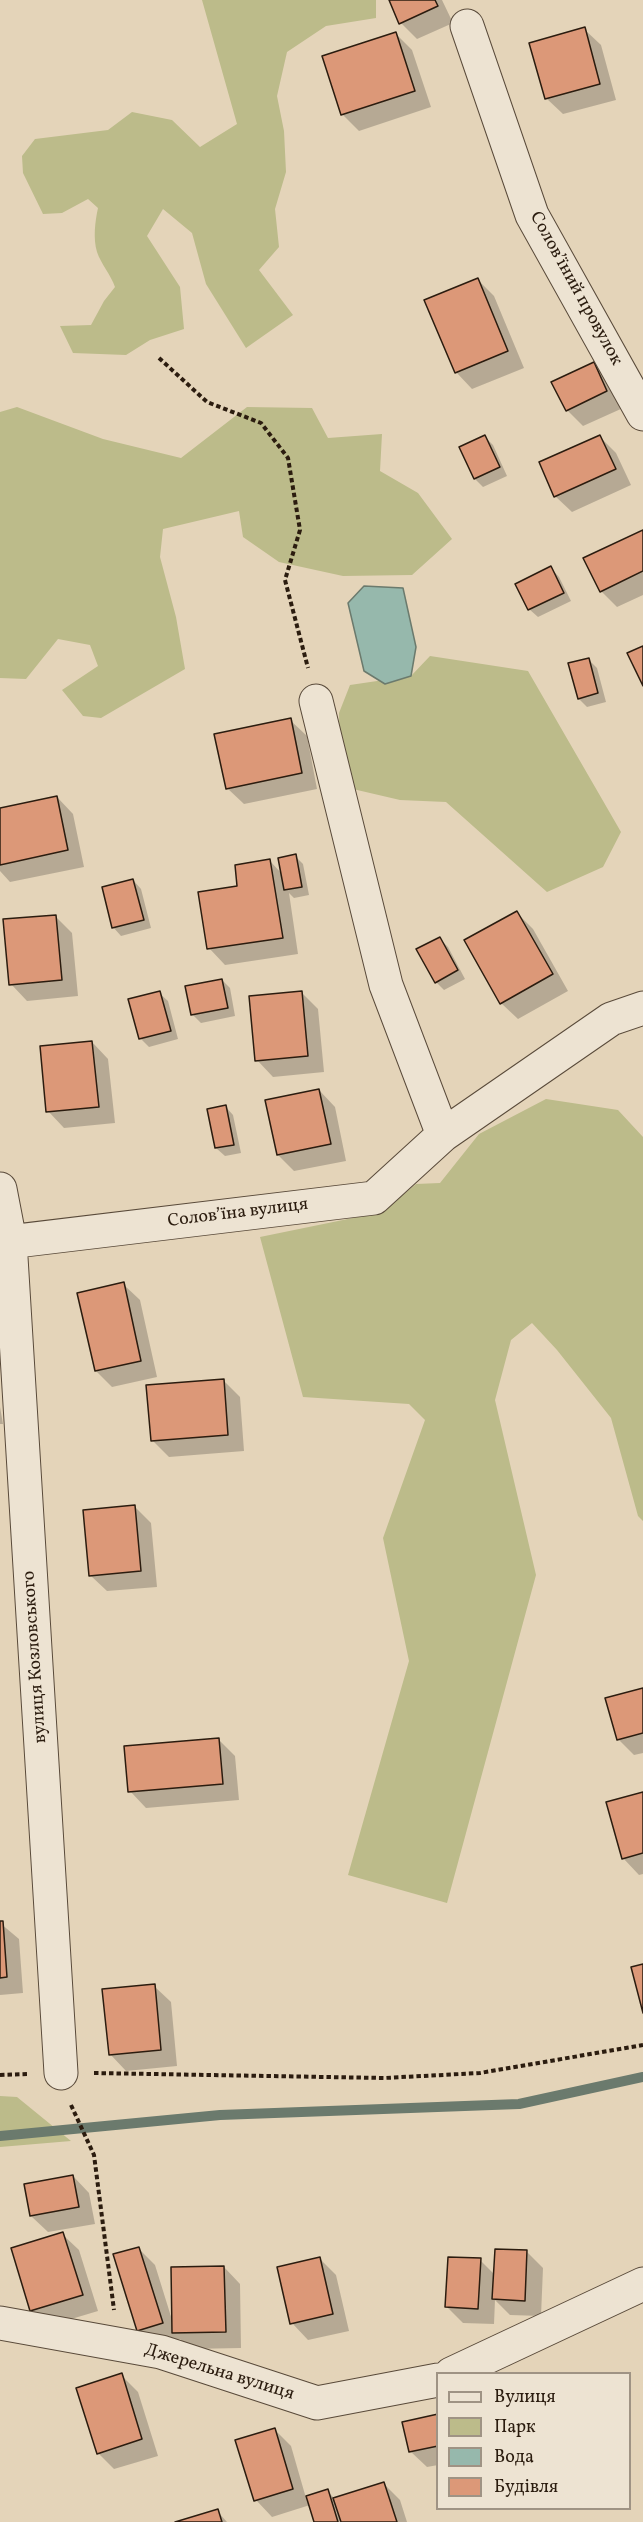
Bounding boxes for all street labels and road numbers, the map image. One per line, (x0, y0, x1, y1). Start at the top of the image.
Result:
street label: Соловʼїний провулок (524, 208, 626, 370)
street label: Соловʼїна вулиця (166, 1195, 310, 1233)
street label: вулиця Козловського (19, 1570, 53, 1744)
street label: Джерельна вулиця (141, 2340, 297, 2406)

